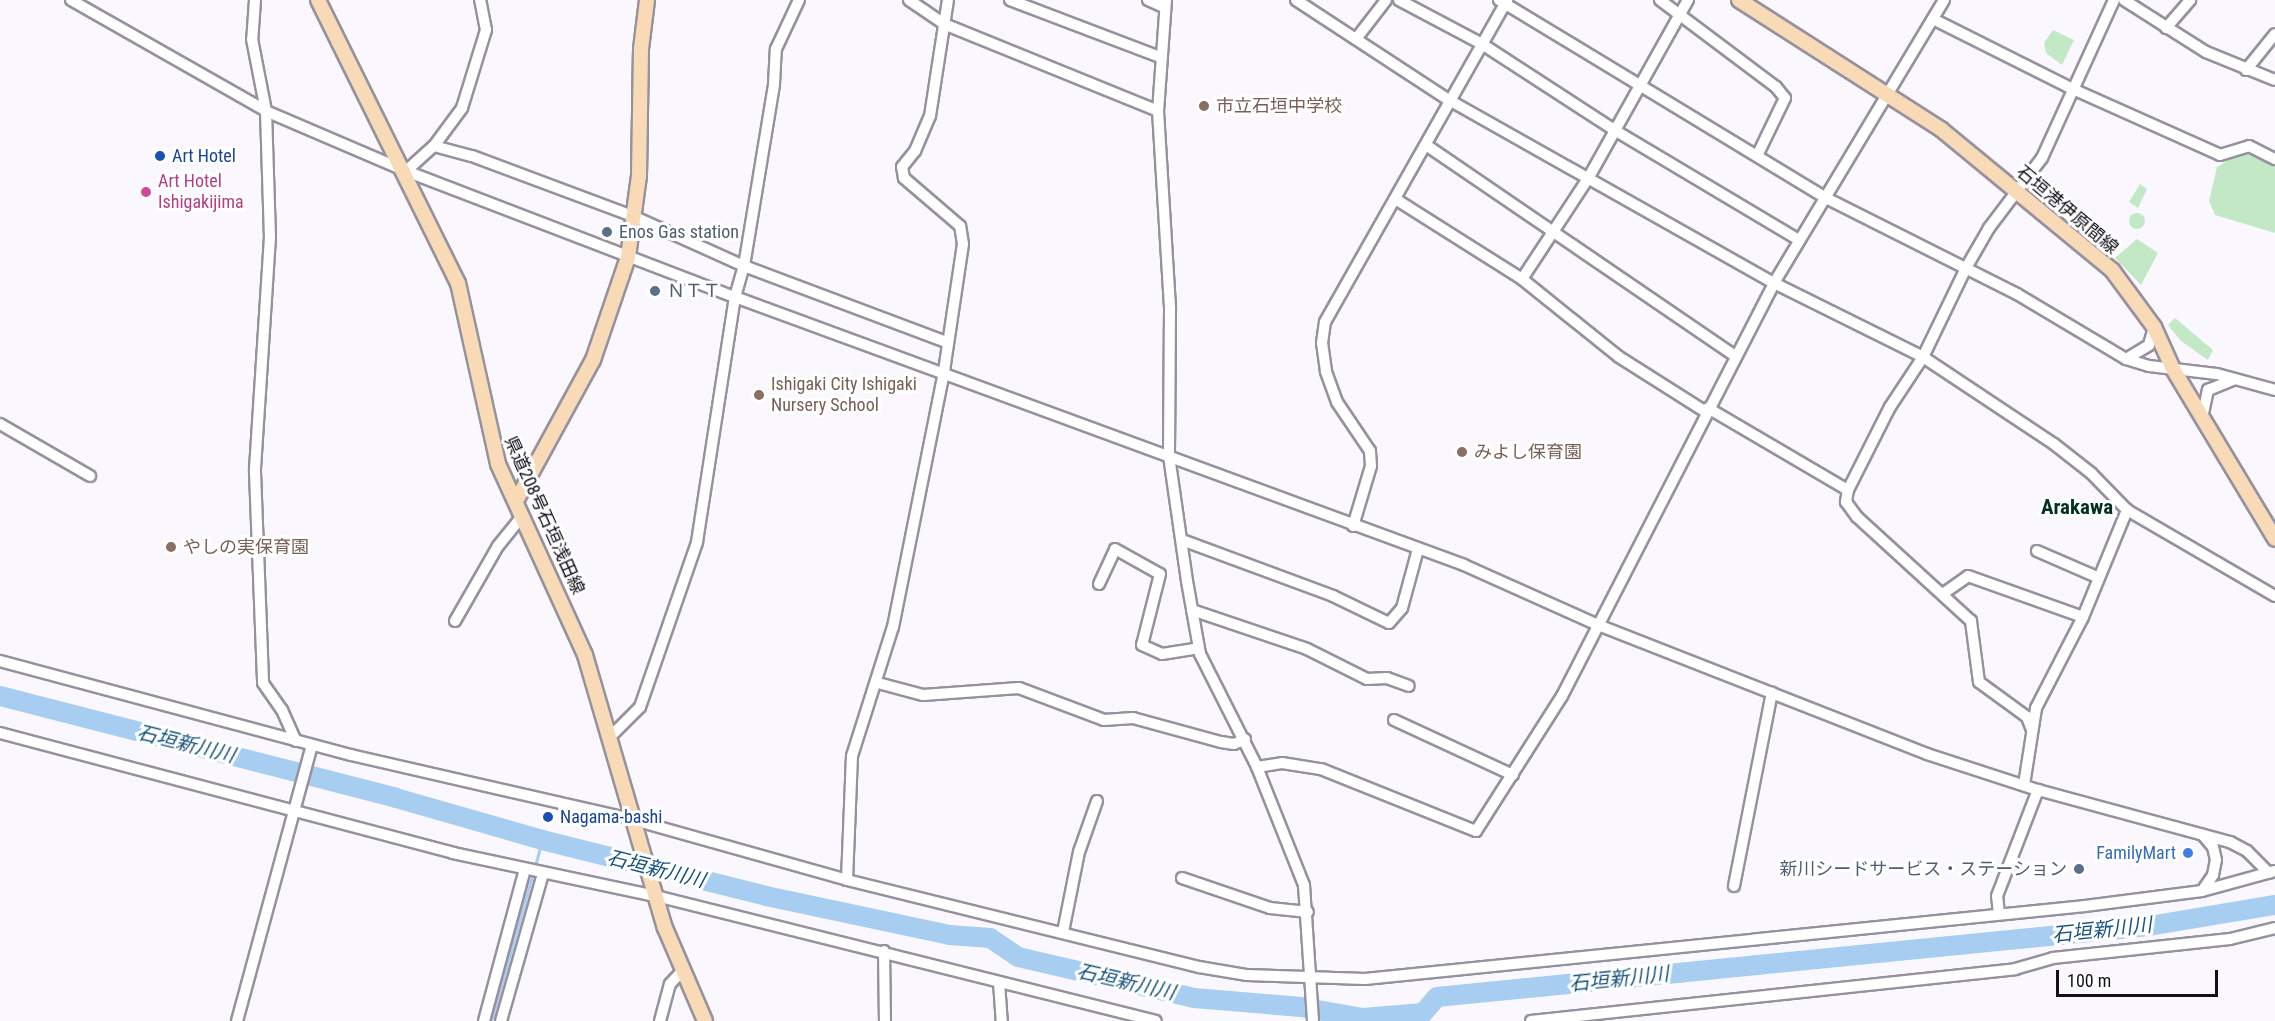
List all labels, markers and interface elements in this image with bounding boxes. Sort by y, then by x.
place label: 市立石垣中学校 [1216,95,1342,117]
marker: 市立石垣中学校 [1197,99,1211,113]
place label: Art Hotel [172,145,236,167]
marker: Art Hotel [153,149,167,163]
street label: 石垣港伊原間線 [2012,161,2122,259]
place label: Art Hotel Ishigakijima [158,171,244,213]
marker: Art Hotel Ishigakijima [139,185,153,199]
place label: Enos Gas station [619,221,739,243]
marker: Enos Gas station [600,225,614,239]
place label: ＮＴＴ [667,280,721,302]
marker: ＮＴＴ [648,284,662,298]
place label: Ishigaki City Ishigaki Nursery School [771,374,917,416]
marker: Ishigaki City Ishigaki Nursery School [752,388,766,402]
street label: 県道208号石垣浅田線 [499,433,589,597]
place label: みよし保育園 [1474,441,1582,463]
marker: みよし保育園 [1455,445,1469,459]
district label: Arakawa [2041,494,2113,520]
place label: やしの実保育園 [183,536,309,558]
marker: やしの実保育園 [164,540,178,554]
water label: 石垣新川川 [135,720,237,768]
place label: Nagama-bashi [560,806,662,828]
marker: Nagama-bashi [541,810,555,824]
place label: FamilyMart [2096,842,2176,864]
water label: 石垣新川川 [605,845,707,893]
marker: FamilyMart [2181,846,2195,860]
place label: 新川シードサービス・ステーション [1779,858,2067,880]
marker: 新川シードサービス・ステーション [2072,862,2086,876]
water label: 石垣新川川 [2051,913,2153,947]
scale bar [2059,958,2221,996]
water label: 石垣新川川 [1075,959,1177,1005]
water label: 石垣新川川 [1568,962,1670,996]
text: 100 m [2067,970,2111,991]

